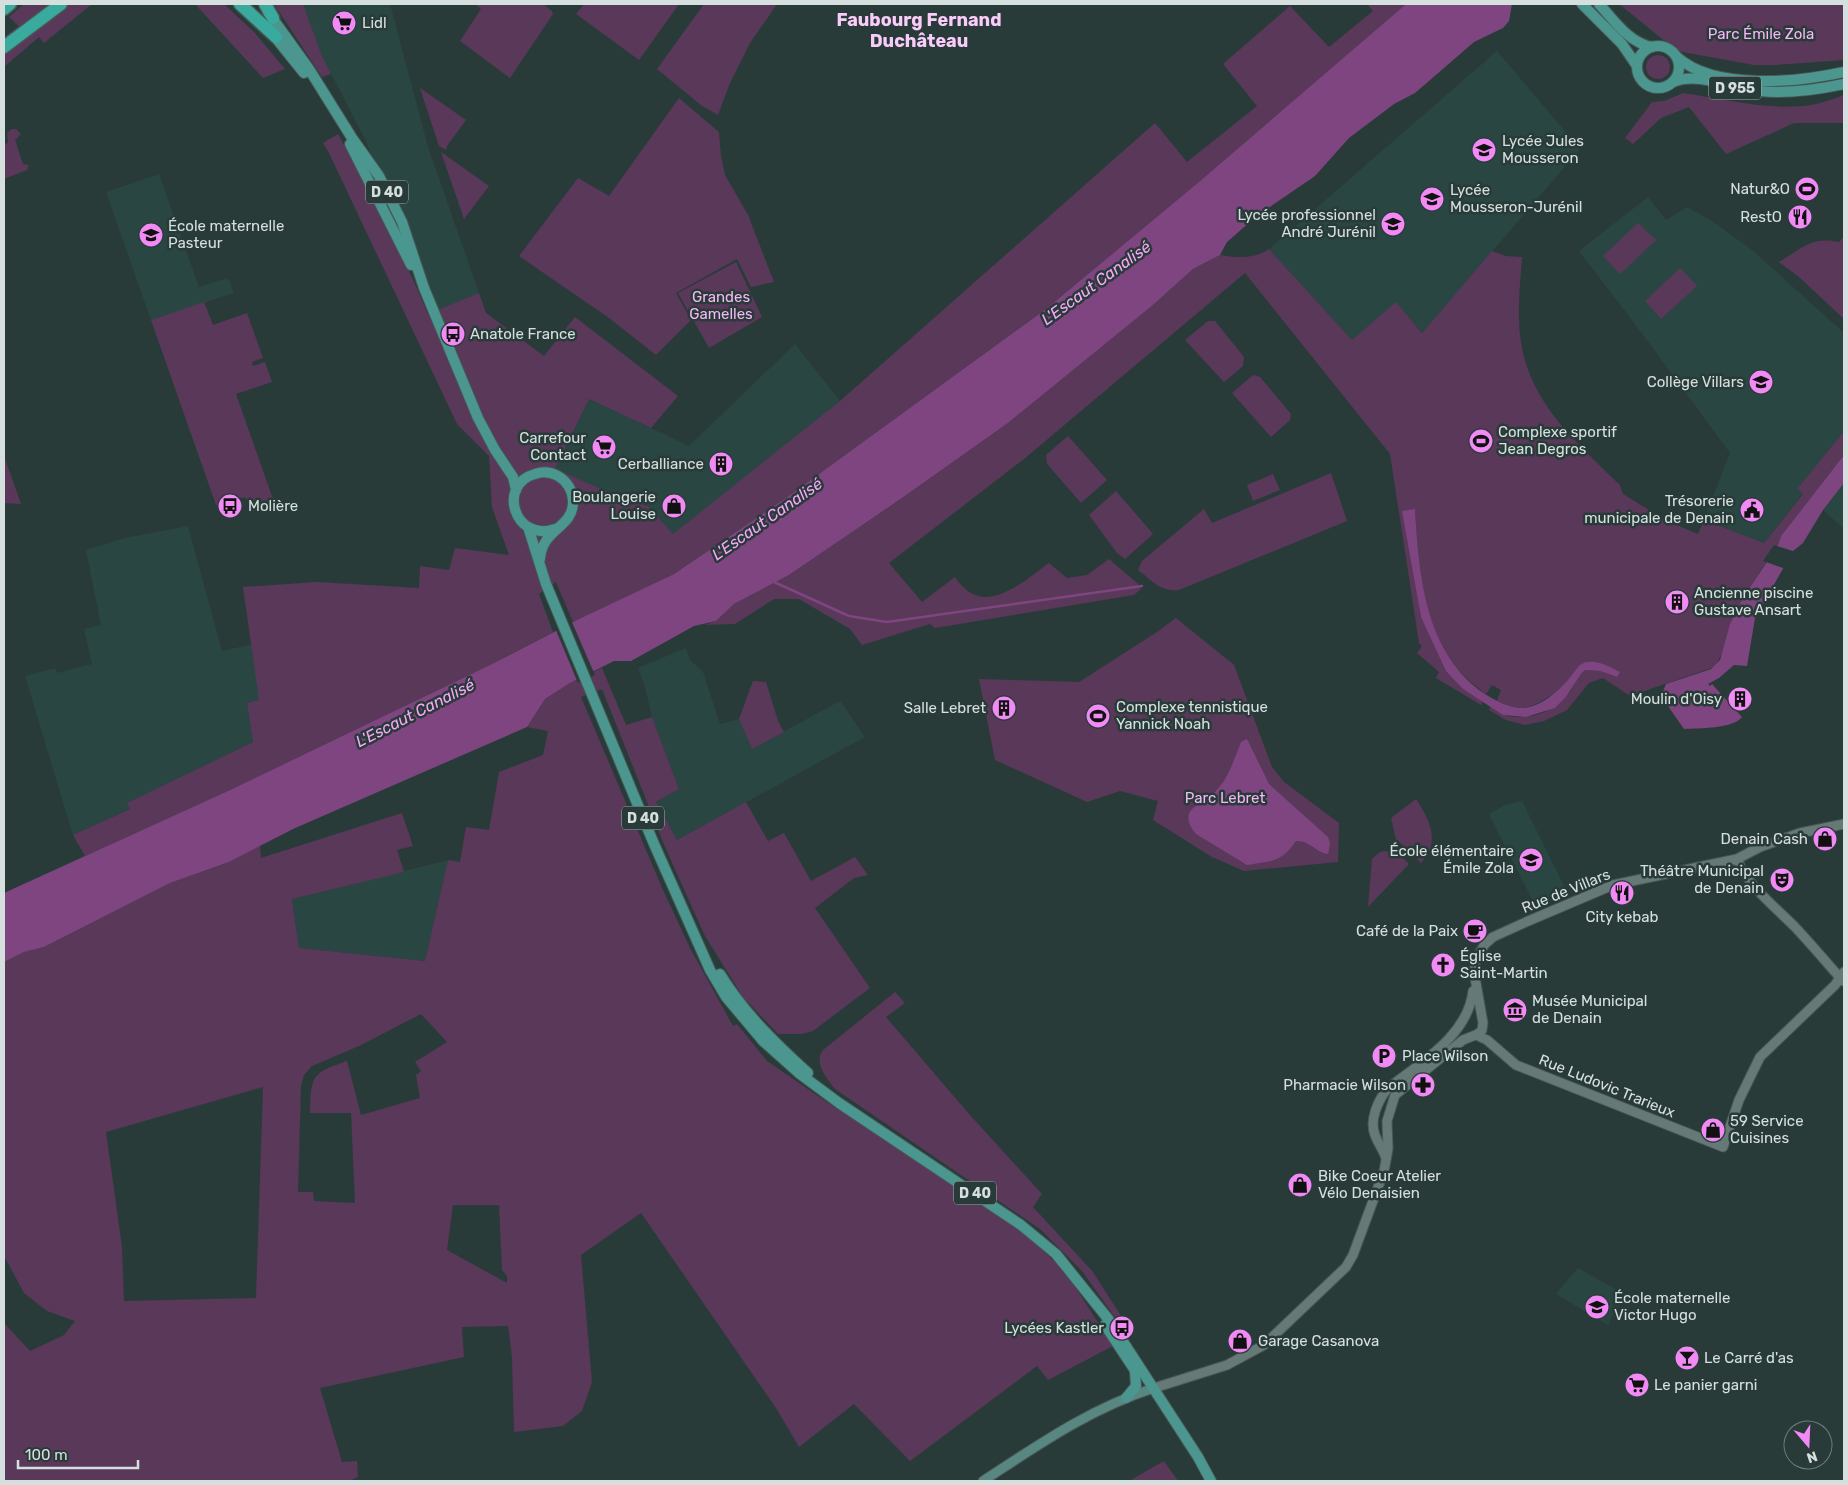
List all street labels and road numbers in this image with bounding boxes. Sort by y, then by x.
road number: D 955 [1709,76,1761,100]
road number: D 40 [366,180,408,203]
road number: D 40 [622,806,664,830]
street label: Rue de Villars [1519,865,1613,917]
street label: Rue Ludovic Trarieux [1536,1050,1678,1122]
road number: D 40 [954,1182,996,1204]

